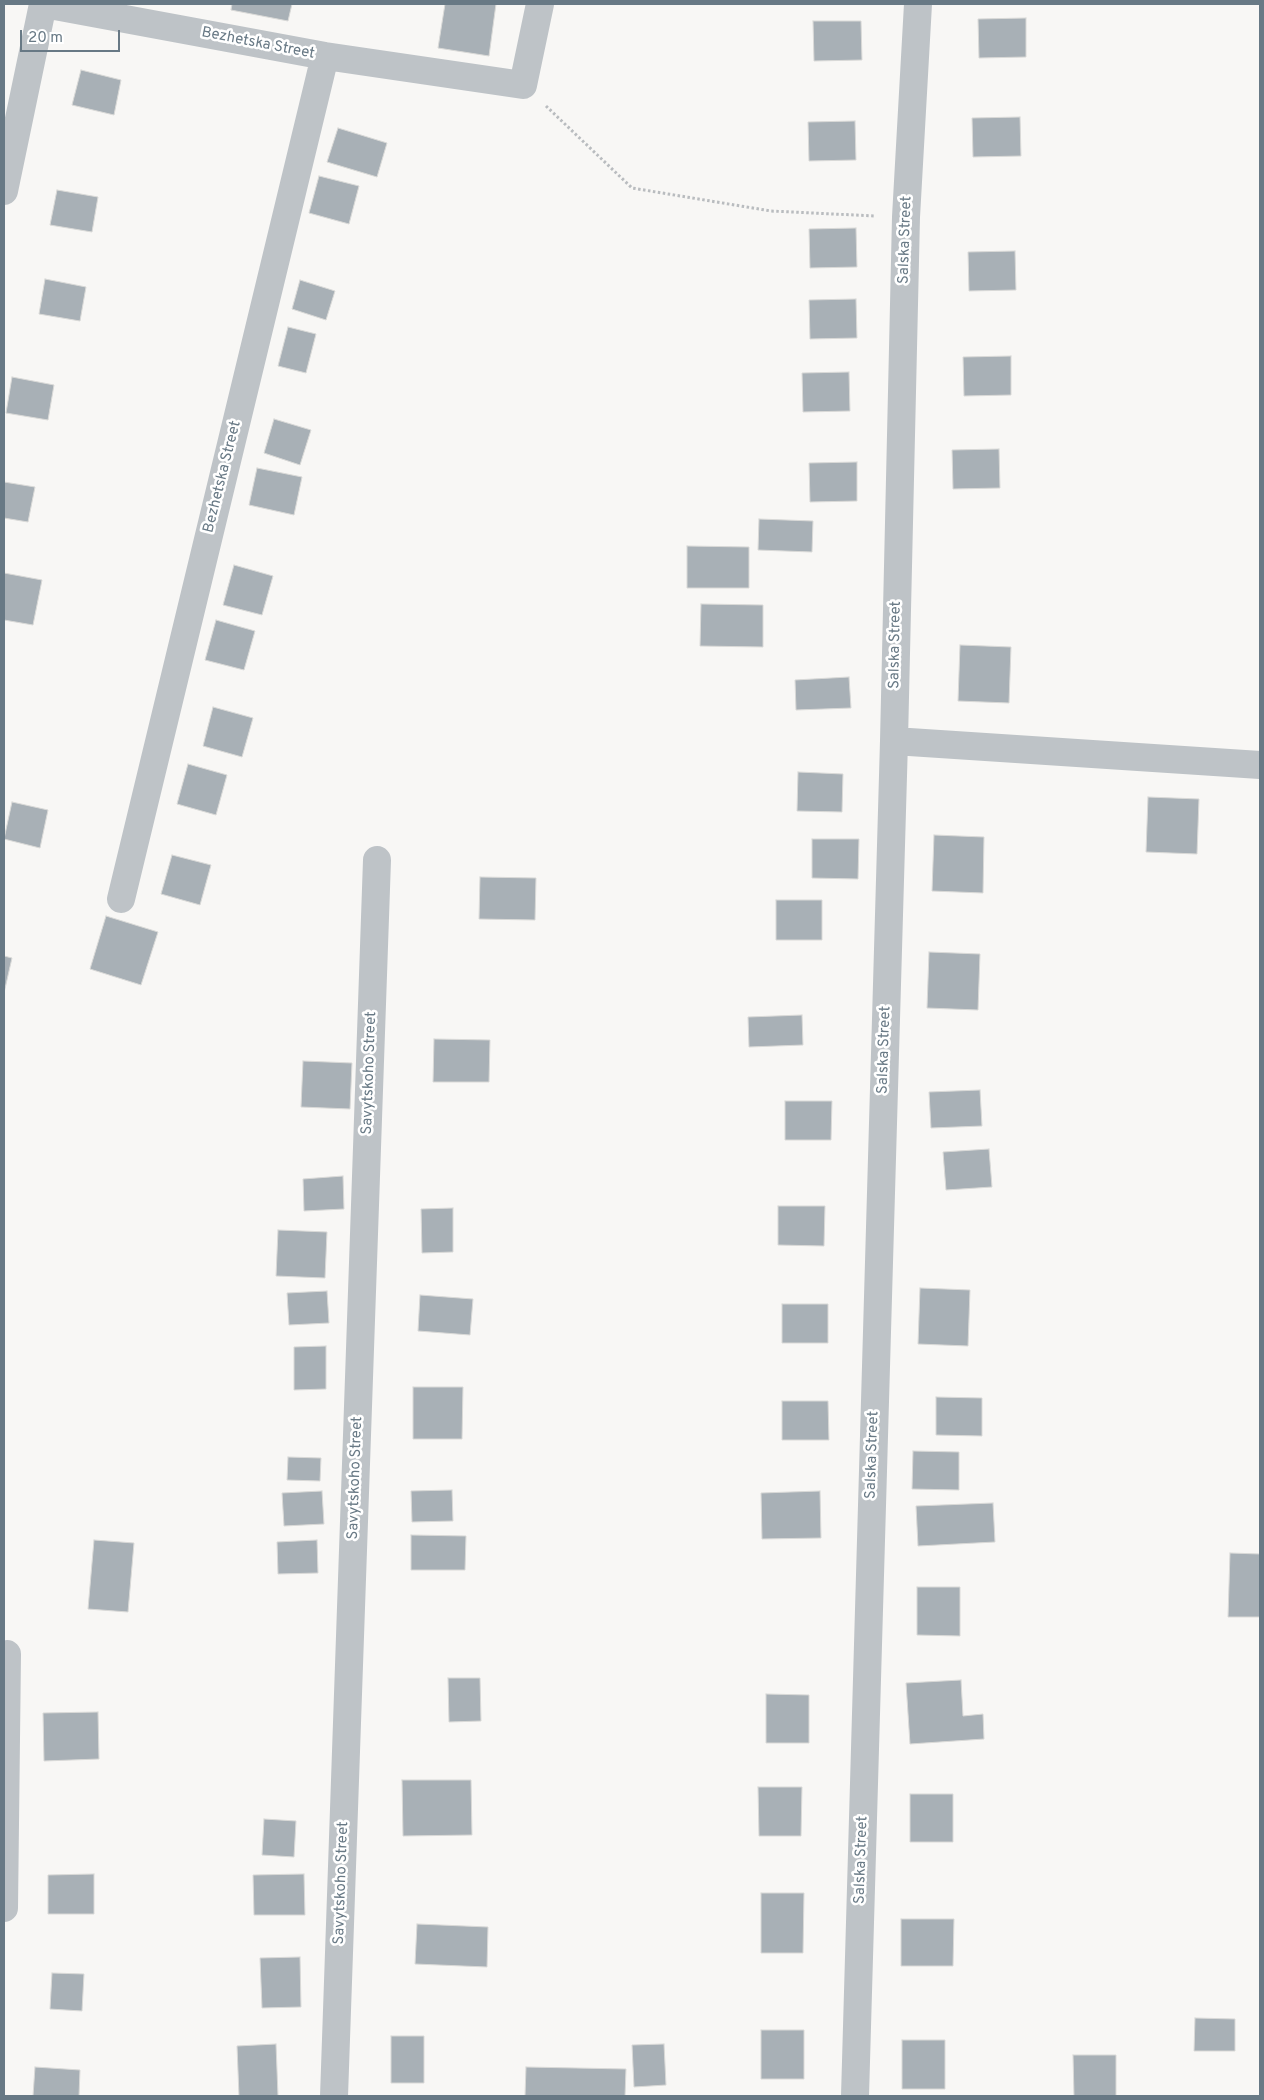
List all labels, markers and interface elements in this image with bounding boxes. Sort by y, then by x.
scale bar [22,20,122,52]
street label: Bezhetska Street [200,24,316,64]
text: 20 m [28,29,63,48]
street label: Salska Street [895,196,917,284]
street label: Bezhetska Street [200,419,246,535]
street label: Salska Street [886,601,906,689]
street label: Salska Street [874,1006,896,1094]
street label: Savytskoho Street [359,1011,381,1135]
street label: Salska Street [862,1411,884,1499]
street label: Savytskoho Street [345,1416,367,1540]
street label: Salska Street [851,1816,873,1904]
street label: Savytskoho Street [331,1821,353,1945]

